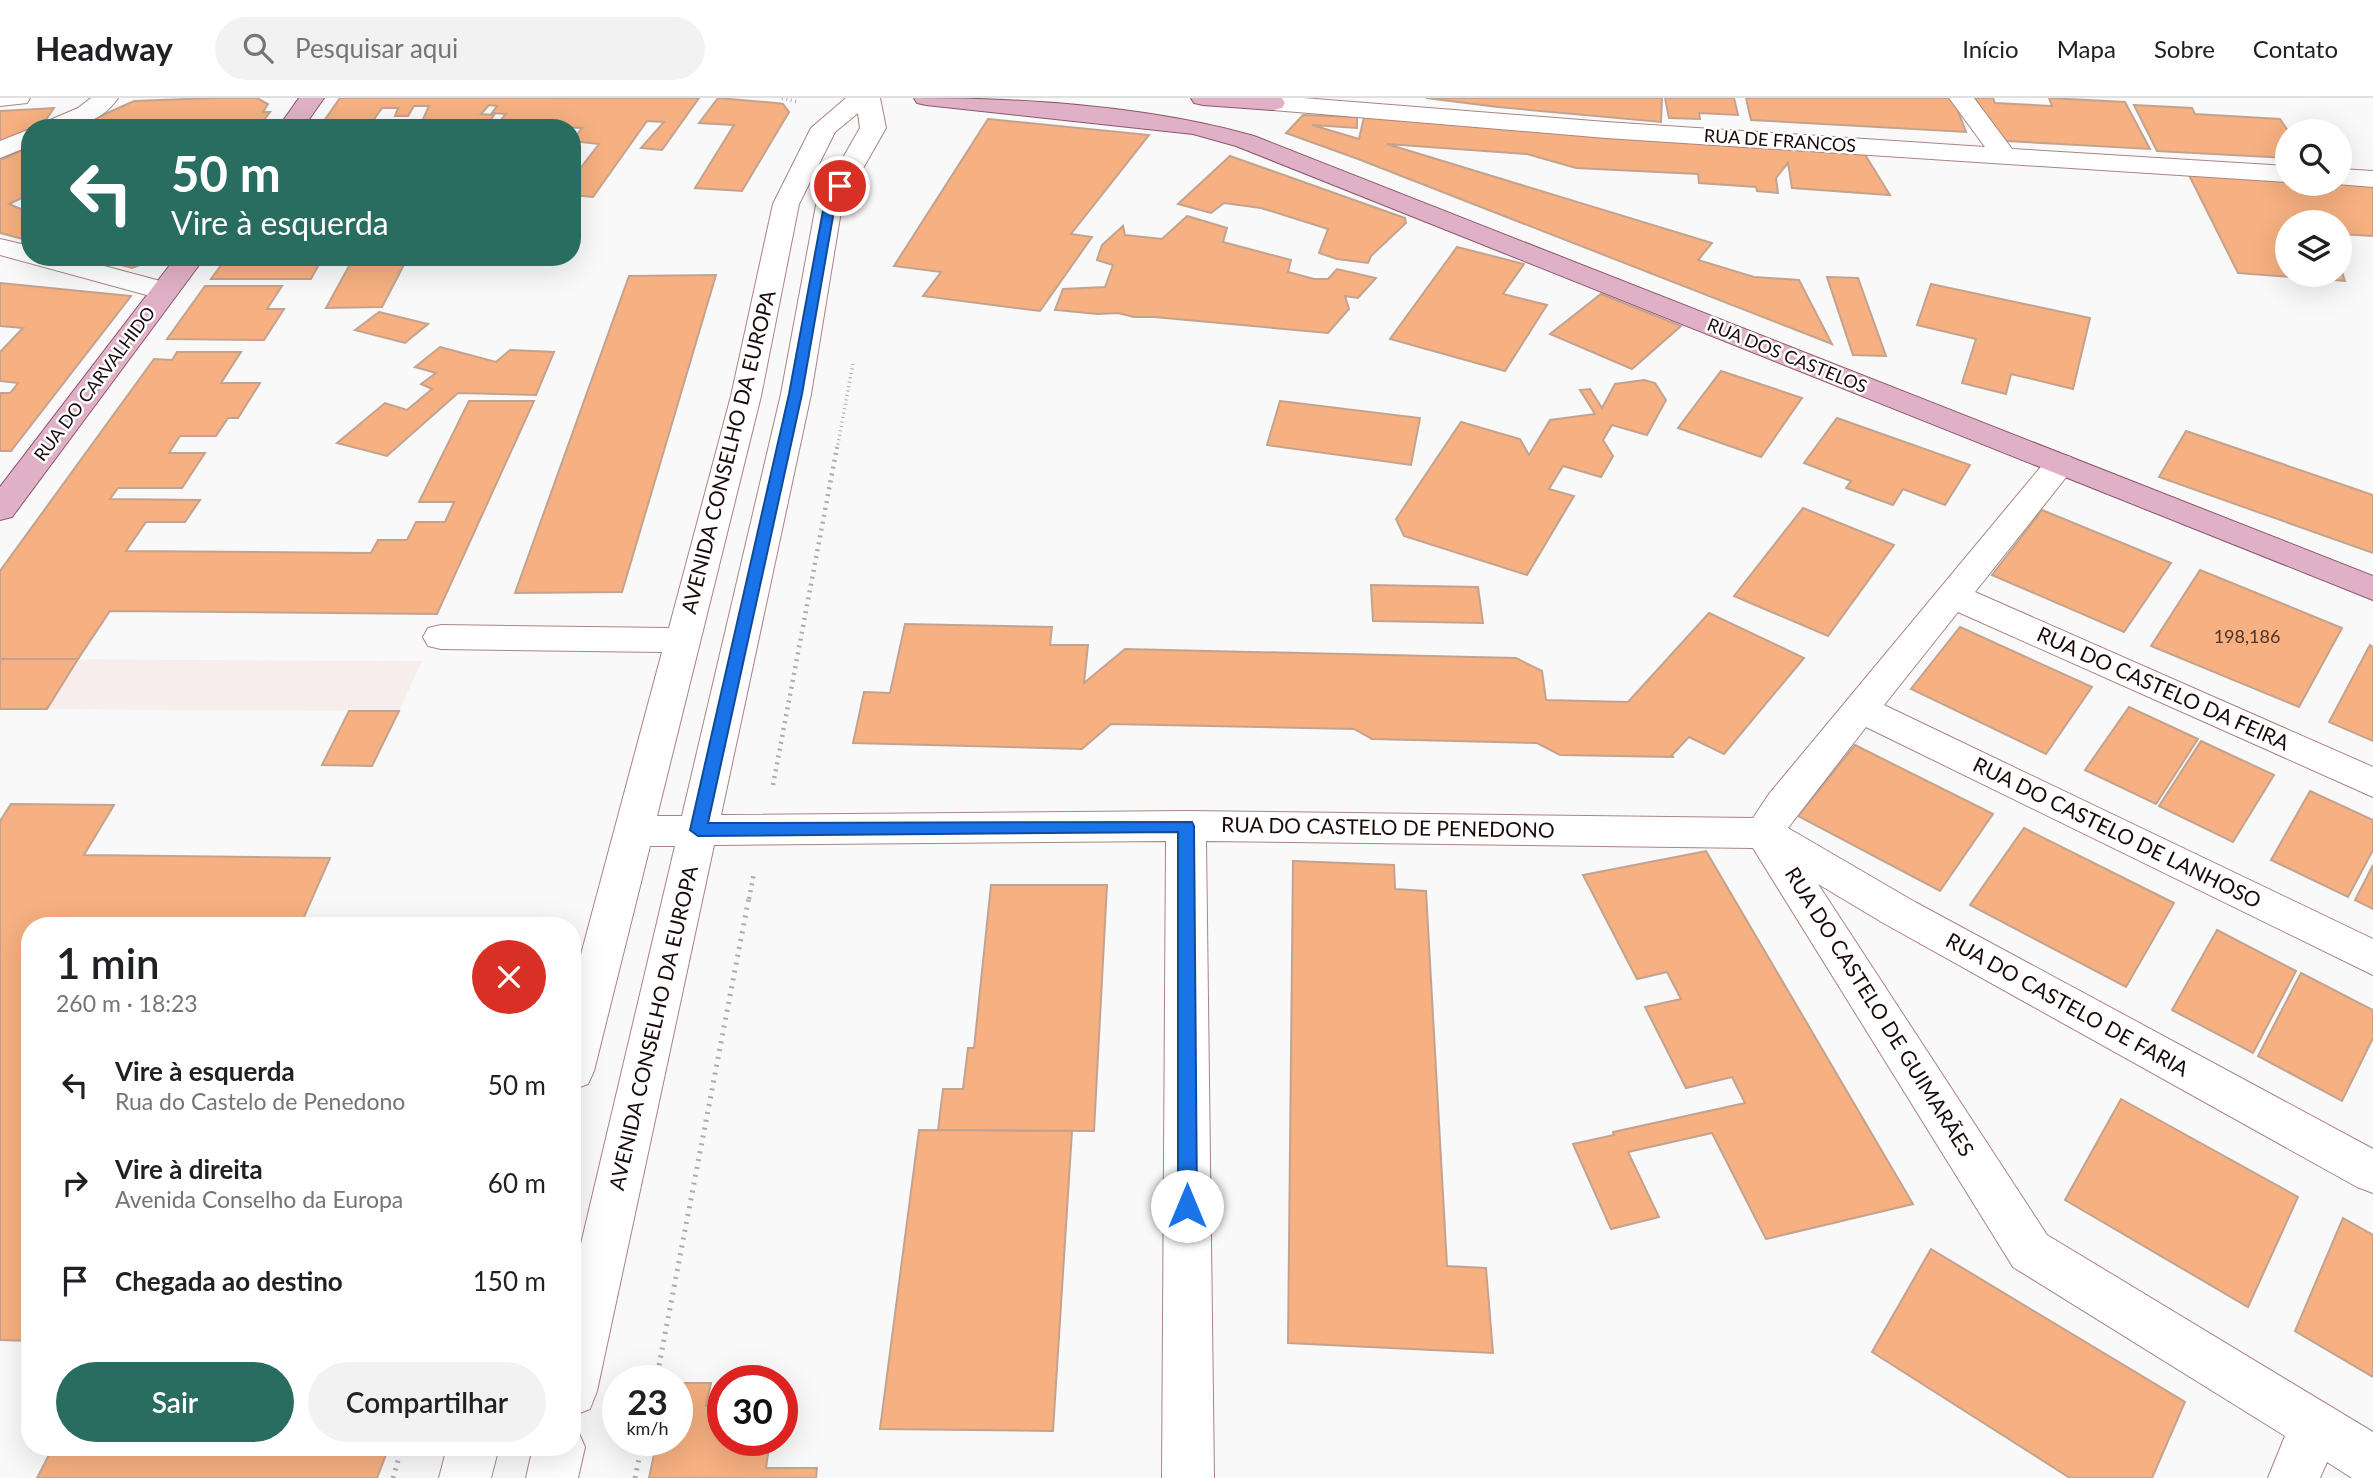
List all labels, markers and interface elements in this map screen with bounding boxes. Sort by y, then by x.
search box [215,17,705,80]
text: Headway [35,28,173,68]
icon: search [239,29,277,67]
text: Pesquisar aqui [295,32,458,64]
text: Início [1962,34,2019,63]
text: Mapa [2057,34,2116,63]
text: Sobre [2154,34,2215,63]
text: Contato [2253,34,2338,63]
map controls [2275,119,2352,287]
button: search [2275,119,2352,196]
street label: RUA DE FRANCOS [1703,124,1857,156]
text: 50 m [171,144,281,202]
icon: left [56,147,147,238]
pin [810,156,870,216]
icon: arrive [821,167,859,205]
text: Vire à esquerda [171,203,389,242]
button: layers [2275,210,2352,287]
street label: AVENIDA CONSELHO DA EUROPA [675,287,780,616]
street label: RUA DO CARVALHIDO [29,302,159,465]
street label: RUA DOS CASTELOS [1704,313,1871,397]
street label: RUA DO CASTELO DA FEIRA [2034,621,2294,755]
house number: 198,186 [2214,625,2280,647]
street label: RUA DO CASTELO DE LANHOSO [1970,751,2266,912]
street label: RUA DO CASTELO DE PENEDONO [1221,811,1555,842]
street label: AVENIDA CONSELHO DA EUROPA [603,862,702,1192]
street label: RUA DO CASTELO DE GUIMARÃES [1781,862,1980,1160]
street label: RUA DO CASTELO DE FARIA [1942,927,2194,1081]
text: 1 min [56,938,160,988]
button: close [472,940,546,1014]
text: 260 m · 18:23 [56,989,198,1017]
text: Vire à esquerda [115,1055,295,1087]
icon: left [56,1066,94,1104]
text: 50 m [488,1069,546,1101]
text: Rua do Castelo de Penedono [115,1087,405,1115]
text: Vire à direita [115,1153,263,1185]
icon: right [56,1164,94,1202]
text: 60 m [488,1167,546,1199]
position arrow [1150,1169,1224,1243]
text: Avenida Conselho da Europa [115,1185,403,1213]
icon: arrive [56,1262,94,1300]
text: Chegada ao destino [115,1265,343,1297]
text: 150 m [473,1265,546,1297]
button: Sair [56,1362,294,1442]
button: Compartilhar [308,1362,546,1442]
speed limit sign: 30 [707,1365,798,1456]
text: 23 [627,1380,668,1422]
text: km/h [626,1417,669,1439]

